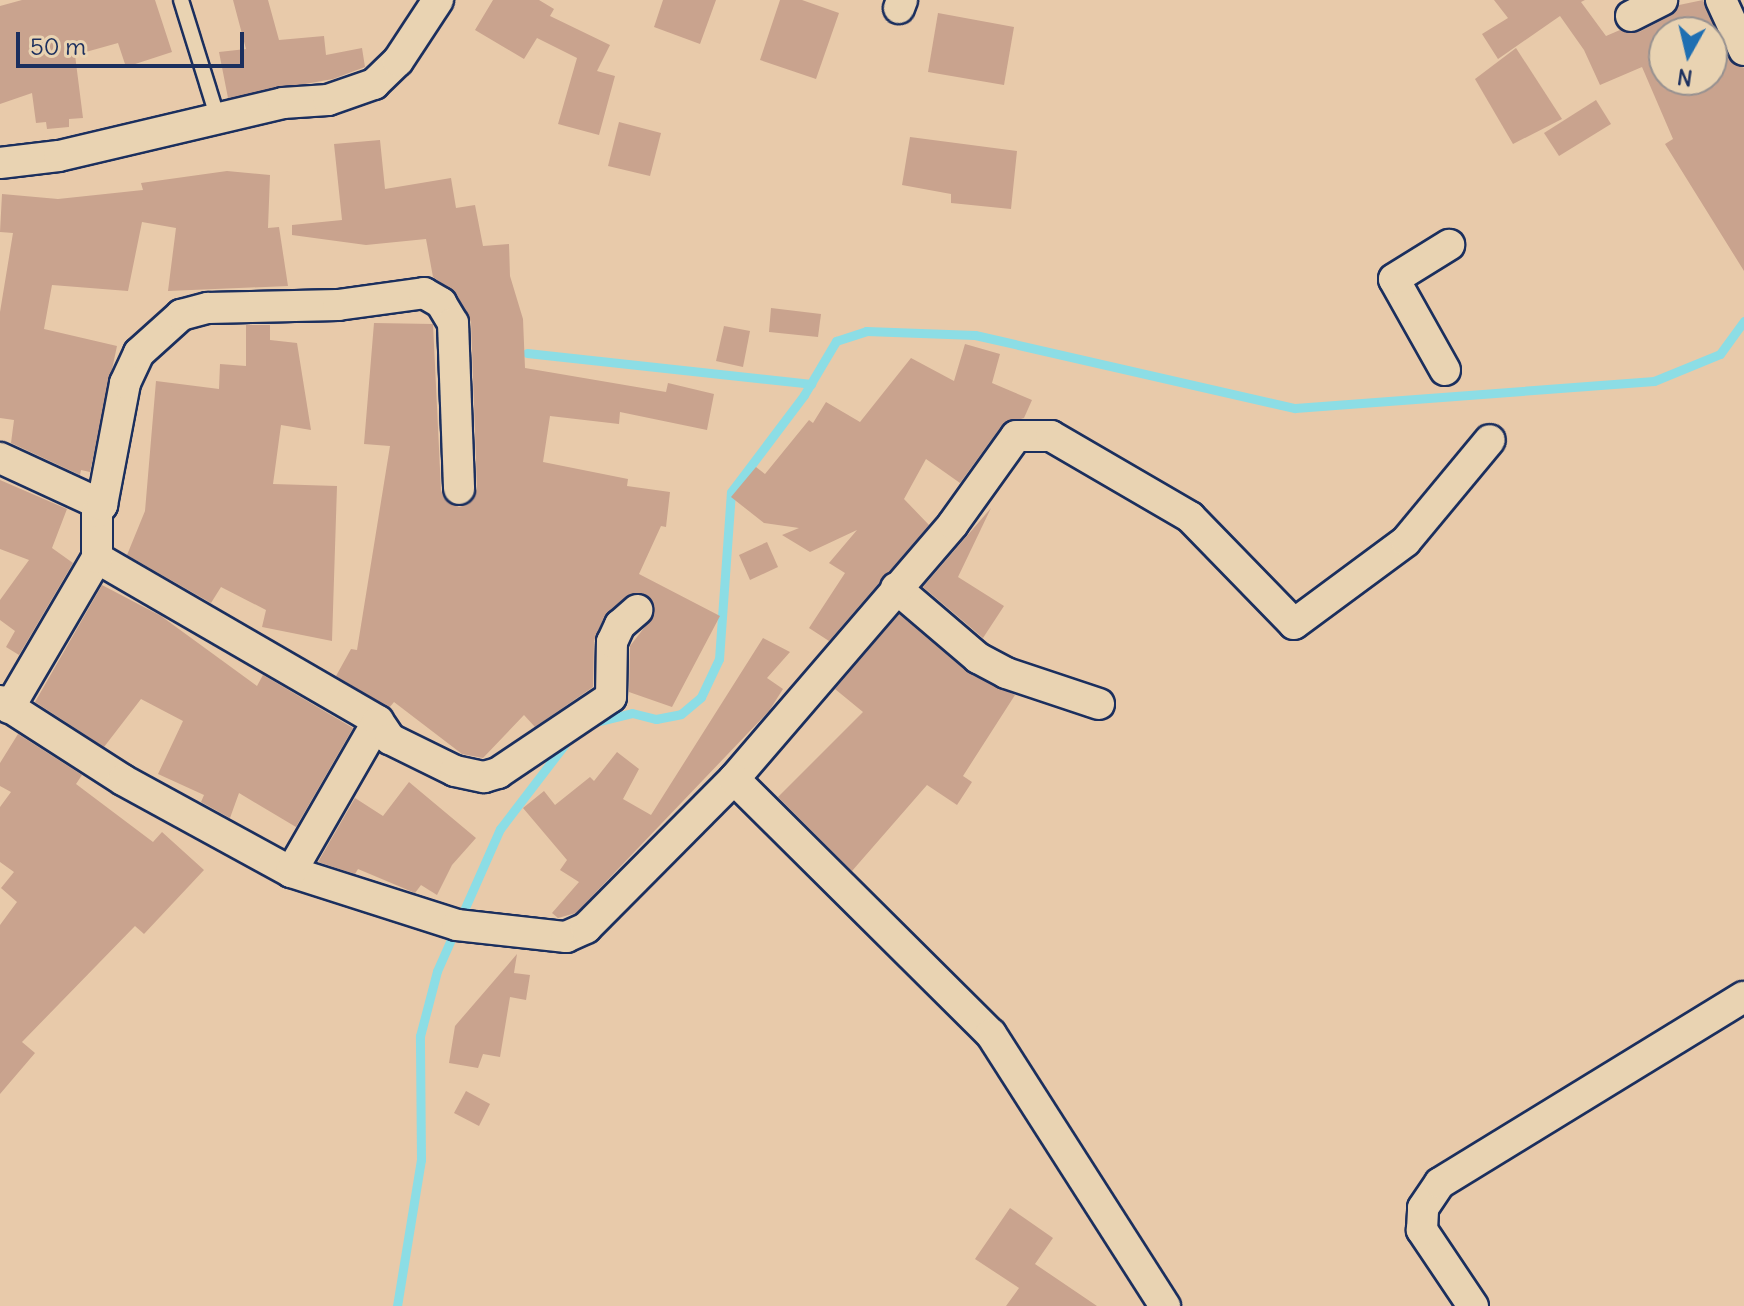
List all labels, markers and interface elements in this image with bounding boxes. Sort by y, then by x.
scale bar [20,16,248,66]
north arrow [1648,16,1728,96]
text: 50 m [30,31,86,61]
text: N [1675,63,1694,93]

